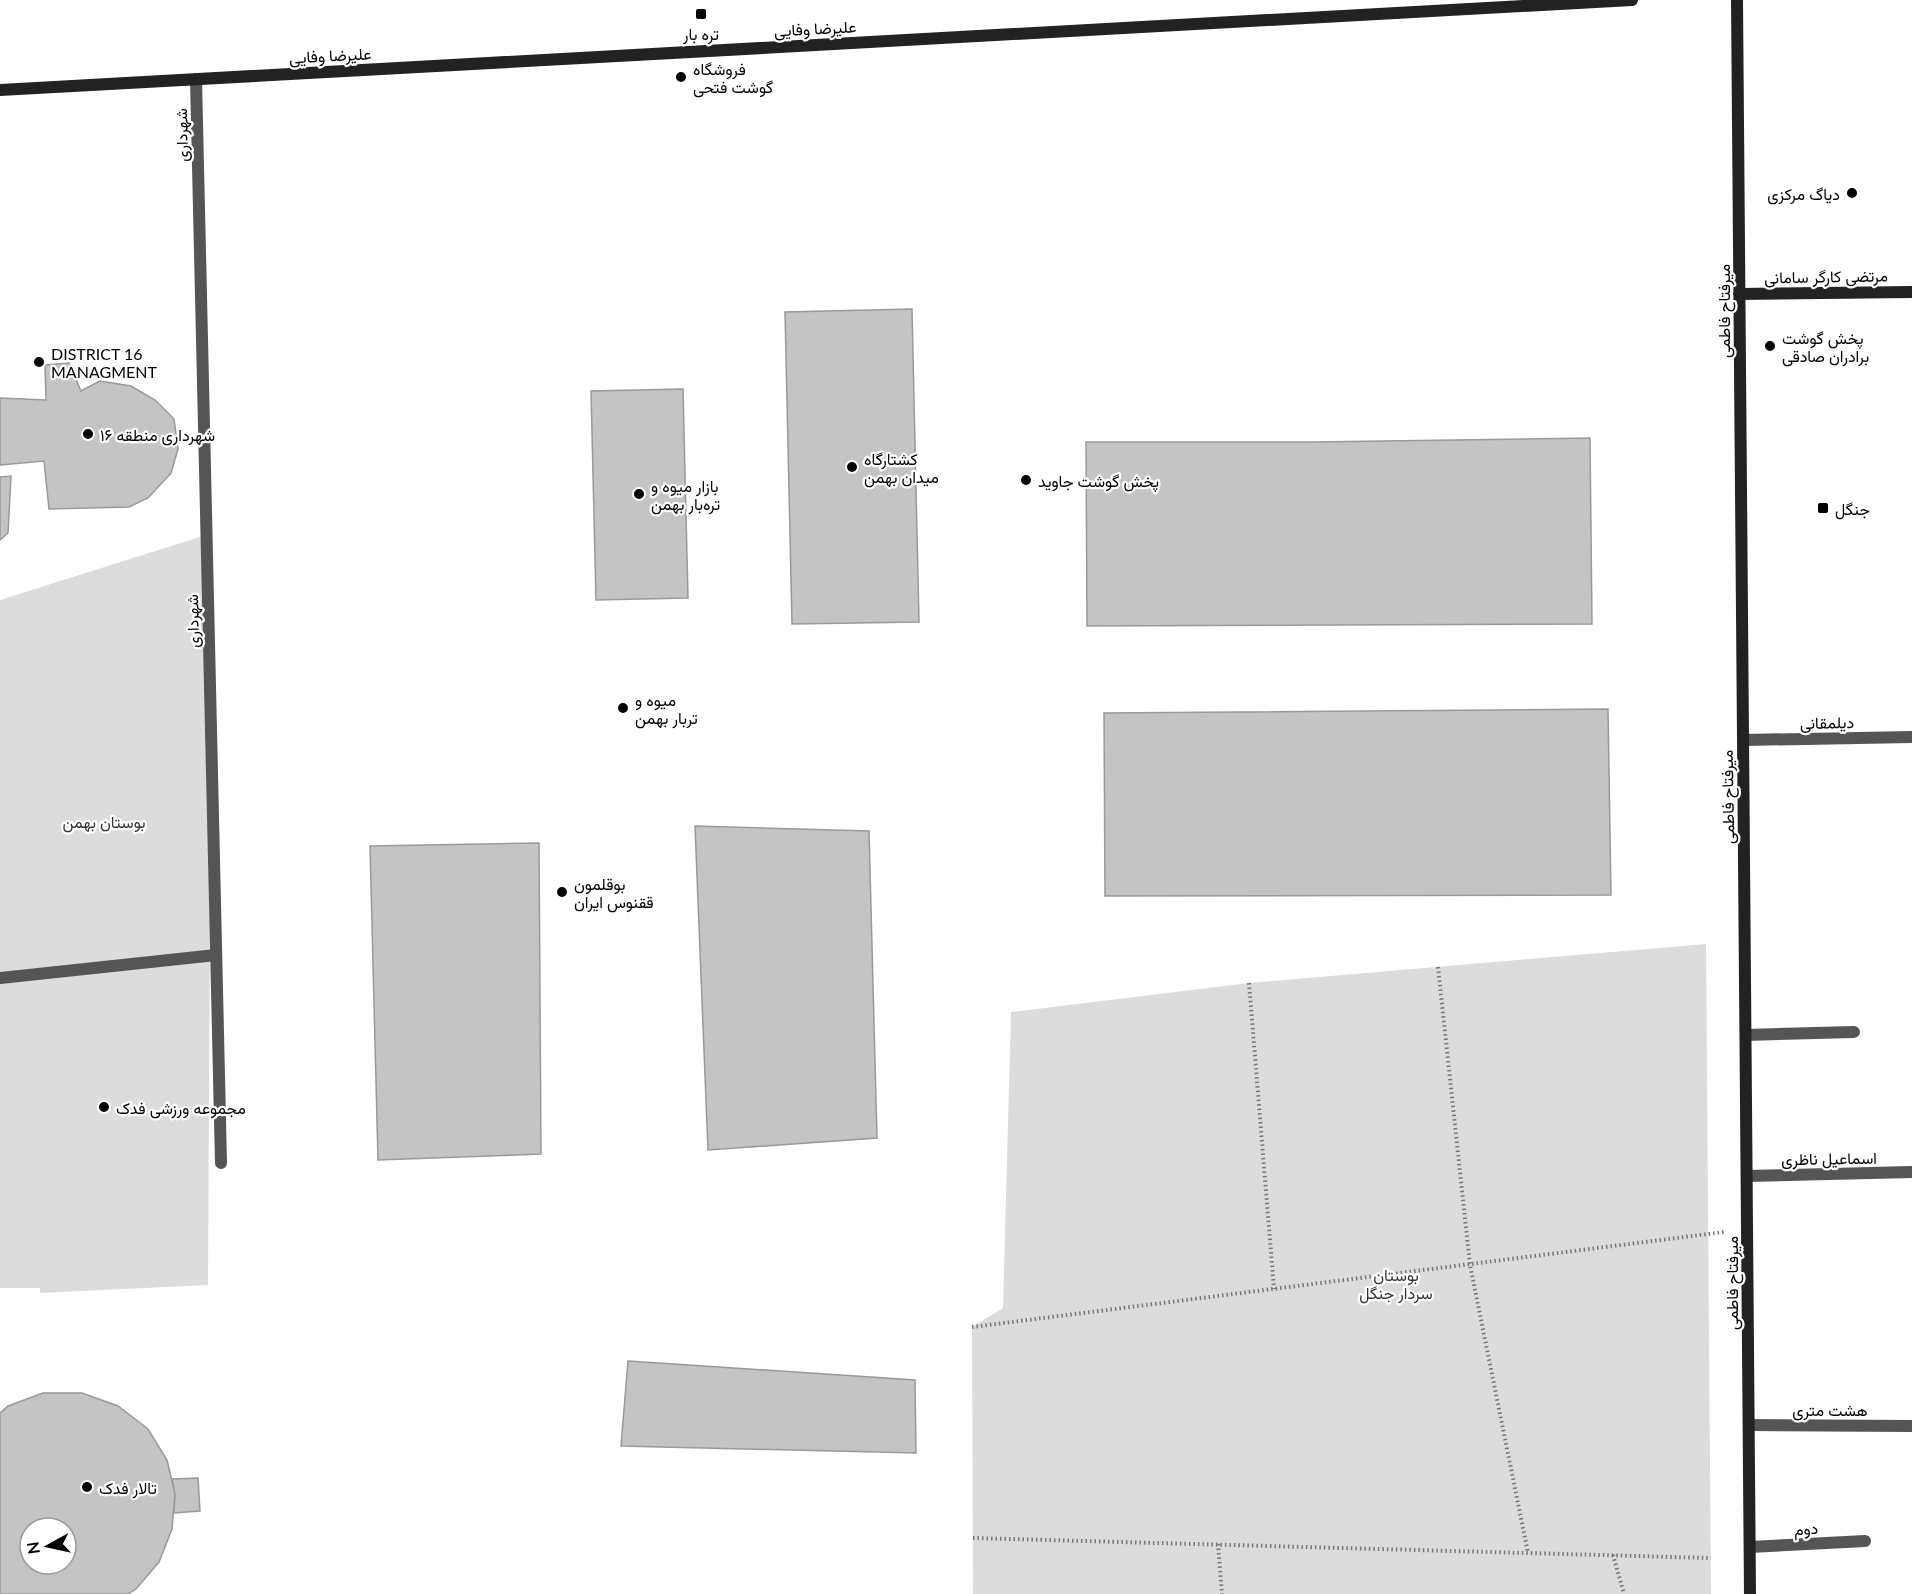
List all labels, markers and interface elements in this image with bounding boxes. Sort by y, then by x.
marker: تره بار [694,7,708,21]
street label: علیرضا وفایی [773,16,857,42]
place label: تره بار [682,24,719,45]
street label: علیرضا وفایی [288,43,372,69]
place label: فروشگاه گوشت فتحی [693,59,773,98]
marker: فروشگاه گوشت فتحی [674,70,688,84]
street label: شهرداری [171,108,193,162]
place label: دیاگ مرکزی [1767,184,1840,205]
marker: دیاگ مرکزی [1845,186,1859,200]
street label: میرفتاح فاطمی [1714,264,1736,358]
street label: مرتضی کارگر سامانی [1764,265,1888,289]
place label: پخش گوشت برادران صادقی [1782,328,1869,367]
marker: پخش گوشت برادران صادقی [1763,339,1777,353]
place label: DISTRICT 16 MANAGMENT [51,344,157,381]
marker: DISTRICT 16 MANAGMENT [32,355,46,369]
place label: شهرداری منطقه ۱۶ [100,425,215,446]
marker: شهرداری منطقه ۱۶ [81,427,95,441]
place label: کشتارگاه میدان بهمن [864,449,939,488]
marker: کشتارگاه میدان بهمن [845,460,859,474]
place label: پخش گوشت جاوید [1038,471,1159,493]
marker: پخش گوشت جاوید [1019,473,1033,487]
place label: بازار میوه و تره‌بار بهمن [651,476,720,515]
marker: بازار میوه و تره‌بار بهمن [632,487,646,501]
place label: جنگل [1835,499,1870,520]
marker: جنگل [1816,501,1830,515]
street label: شهرداری [182,594,204,648]
place label: میوه و تربار بهمن [635,690,698,729]
marker: میوه و تربار بهمن [616,701,630,715]
street label: دیلمقانی [1800,712,1854,734]
street label: میرفتاح فاطمی [1717,750,1740,844]
park label: بوستان بهمن [62,812,146,833]
place label: بوقلمون ققنوس ایران [574,874,654,913]
marker: بوقلمون ققنوس ایران [555,885,569,899]
place label: مجموعه ورزشی فدک [116,1098,246,1119]
marker: مجموعه ورزشی فدک [97,1100,111,1114]
street label: اسماعیل ناظری [1781,1148,1877,1170]
street label: میرفتاح فاطمی [1722,1236,1744,1330]
park label: بوستان سردار جنگل [1359,1265,1433,1304]
street label: هشت متری [1792,1400,1868,1421]
place label: تالار فدک [99,1478,157,1499]
marker: تالار فدک [80,1480,94,1494]
north arrow [18,1516,78,1576]
street label: دوم [1793,1518,1819,1540]
text: N [22,1541,43,1556]

